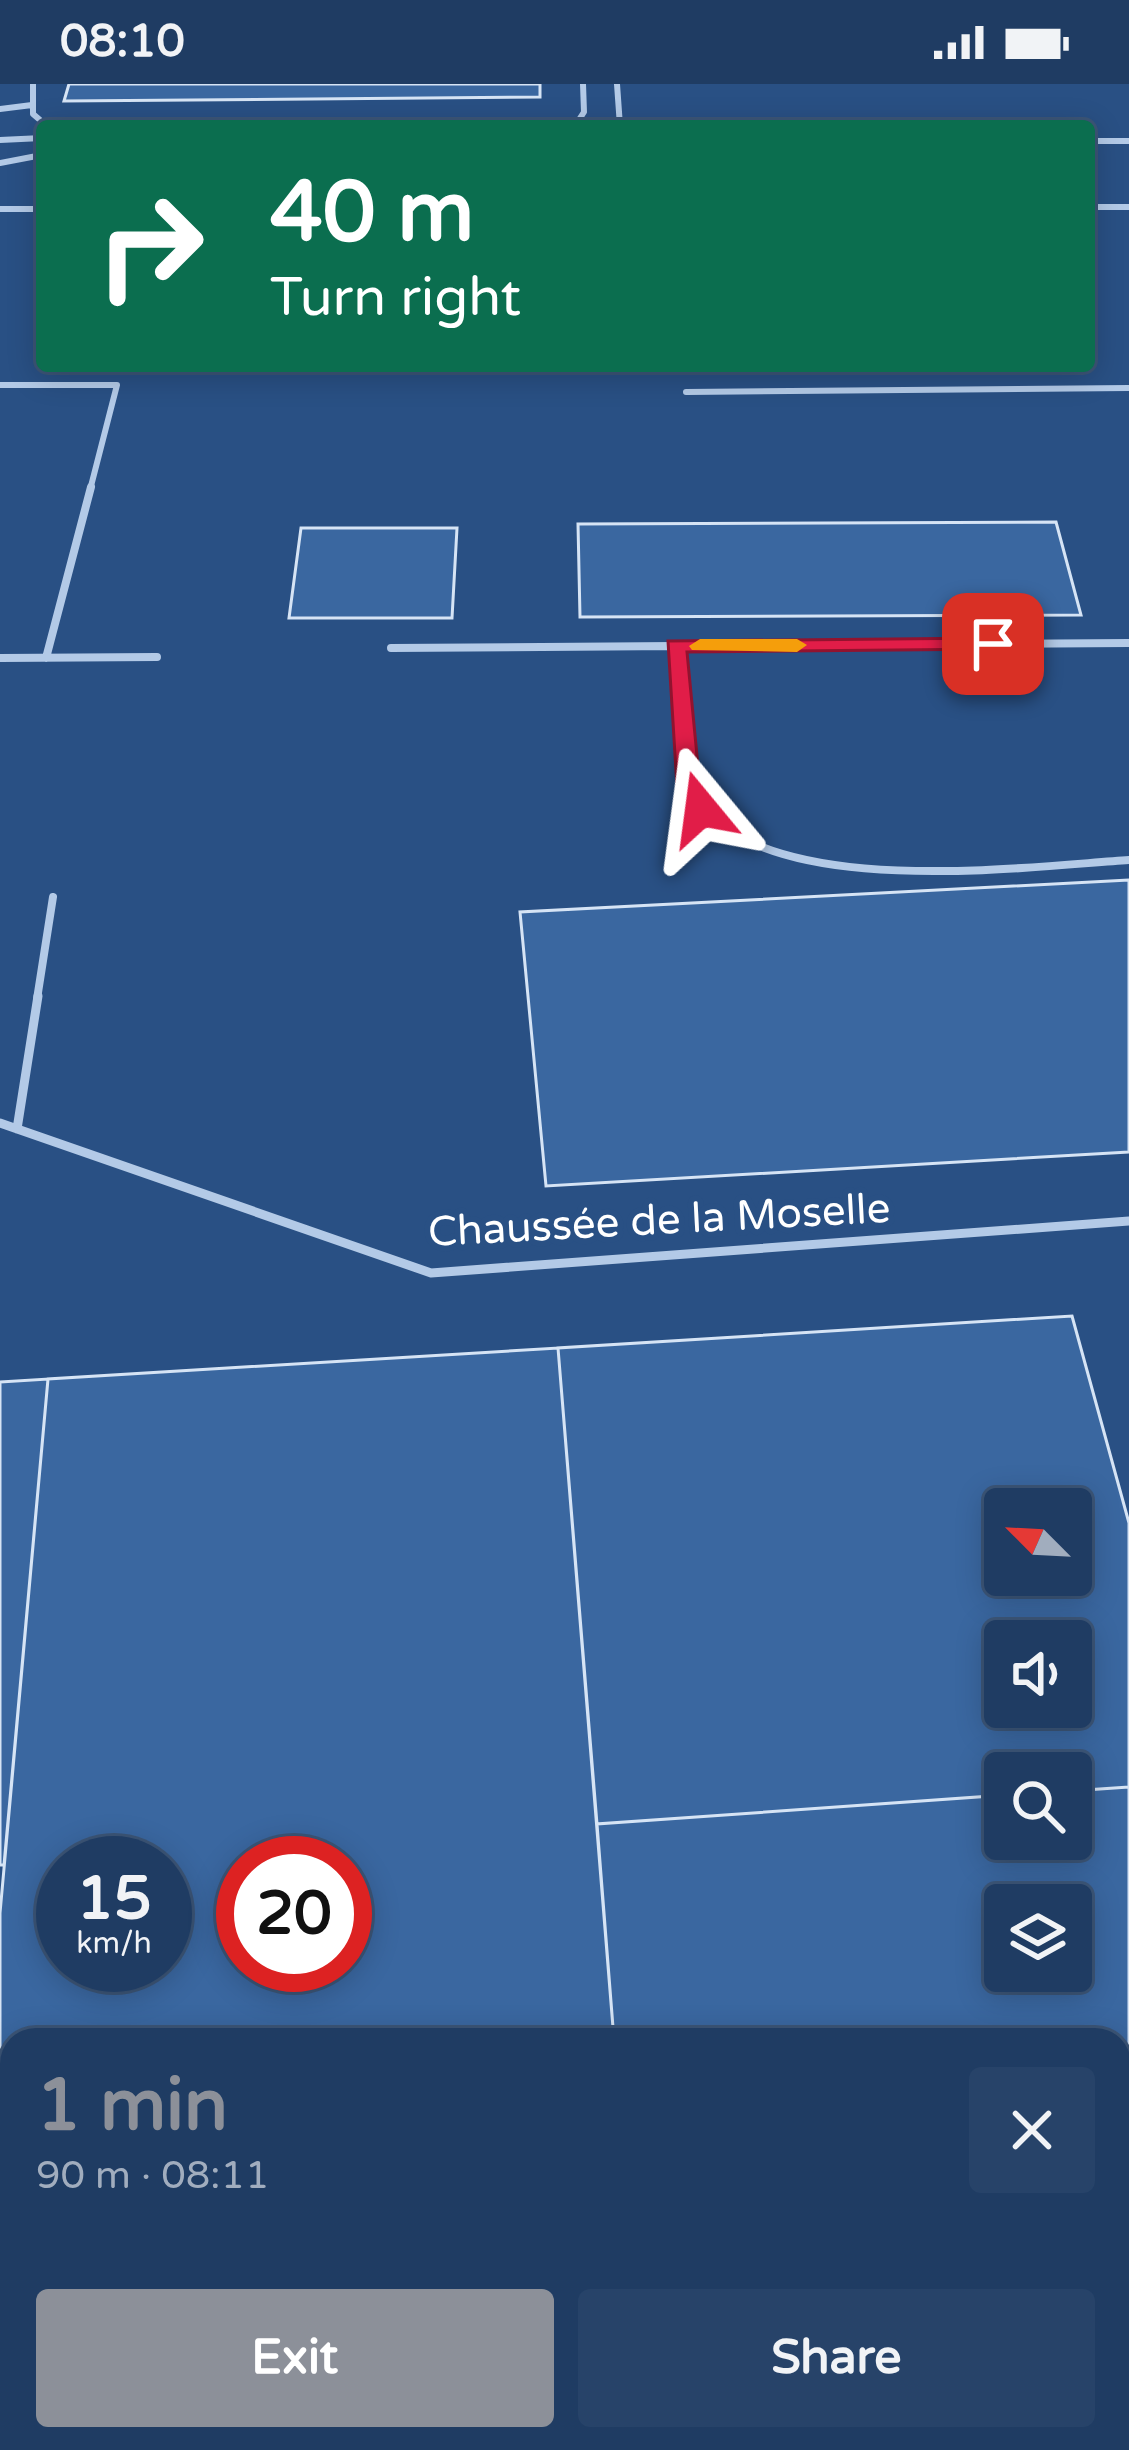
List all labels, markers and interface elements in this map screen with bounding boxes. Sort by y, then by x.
text: 08:10 [60,15,185,69]
text: 40 m [270,163,474,264]
icon: right [72,168,228,324]
text: Turn right [270,265,521,330]
pin [942,593,1044,695]
icon: arrive [960,611,1026,677]
position arrow [638,746,764,872]
street label: Chaussée de la Moselle [427,1183,892,1258]
north arrow [984,1488,1092,1596]
map controls [984,1488,1092,1992]
button: sound [984,1620,1092,1728]
button: search [984,1752,1092,1860]
speed limit sign: 20 [216,1836,372,1992]
text: 15 [76,1863,152,1935]
button: layers [984,1884,1092,1992]
text: km/h [76,1925,152,1962]
text: 1 min [36,2063,228,2150]
button: close [969,2067,1095,2193]
text: 90 m · 08:11 [36,2152,269,2199]
button: Exit [36,2289,554,2427]
button: Share [578,2289,1095,2427]

